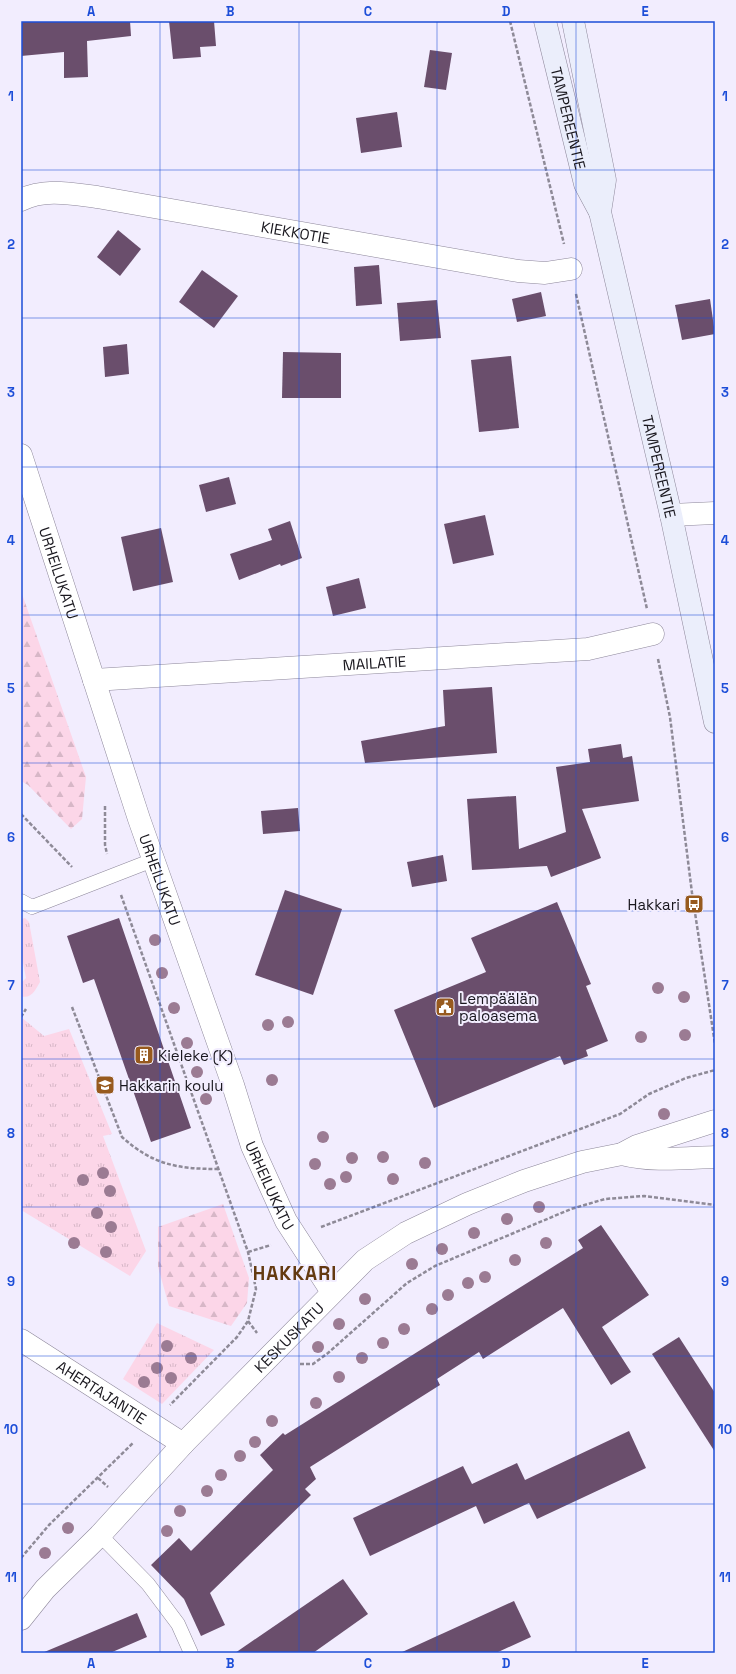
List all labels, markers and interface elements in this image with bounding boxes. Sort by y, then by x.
text: A [87,3,96,20]
text: B [226,3,235,20]
text: C [364,3,372,20]
text: D [502,3,511,20]
text: E [641,3,649,20]
street label: TAMPEREENTIE [547,65,591,171]
text: 1 [8,88,14,105]
text: 1 [722,88,728,105]
street label: KIEKKOTIE [260,217,332,247]
text: 2 [7,236,15,253]
text: 2 [721,236,729,253]
text: 3 [7,384,15,401]
text: 3 [721,384,729,401]
street label: TAMPEREENTIE [638,413,681,520]
street label: URHEILUKATU [35,525,83,621]
text: 4 [7,532,15,549]
text: 4 [721,532,729,549]
street label: MAILATIE [342,651,407,674]
text: 5 [7,680,15,697]
text: 5 [721,680,729,697]
text: 6 [7,829,15,846]
text: 6 [721,829,729,846]
street label: URHEILUKATU [136,831,185,928]
bus stop icon: Hakkari [683,893,705,915]
place label: Hakkari [628,895,680,914]
text: 7 [7,977,15,994]
text: 7 [721,977,729,994]
place label: Lempäälän paloasema [459,989,537,1025]
public building icon: Lempäälän paloasema [434,996,456,1018]
building icon: Kieleke (K) [133,1044,155,1066]
place label: Kieleke (K) [158,1046,233,1066]
school or university icon: Hakkarin koulu [94,1074,116,1096]
place label: Hakkarin koulu [119,1076,223,1095]
text: 8 [7,1125,15,1142]
text: 8 [721,1125,729,1142]
street label: URHEILUKATU [241,1138,299,1234]
district label: HAKKARI [253,1261,337,1286]
text: 9 [7,1273,15,1290]
text: 9 [721,1273,729,1290]
street label: KESKUSKATU [250,1298,328,1376]
street label: AHERTAJANTIE [53,1356,150,1428]
text: 10 [4,1421,18,1438]
text: 10 [718,1421,732,1438]
text: 11 [5,1569,17,1586]
text: 11 [719,1569,731,1586]
text: A [87,1655,96,1672]
text: B [226,1655,235,1672]
text: C [364,1655,372,1672]
text: D [502,1655,511,1672]
text: E [641,1655,649,1672]

